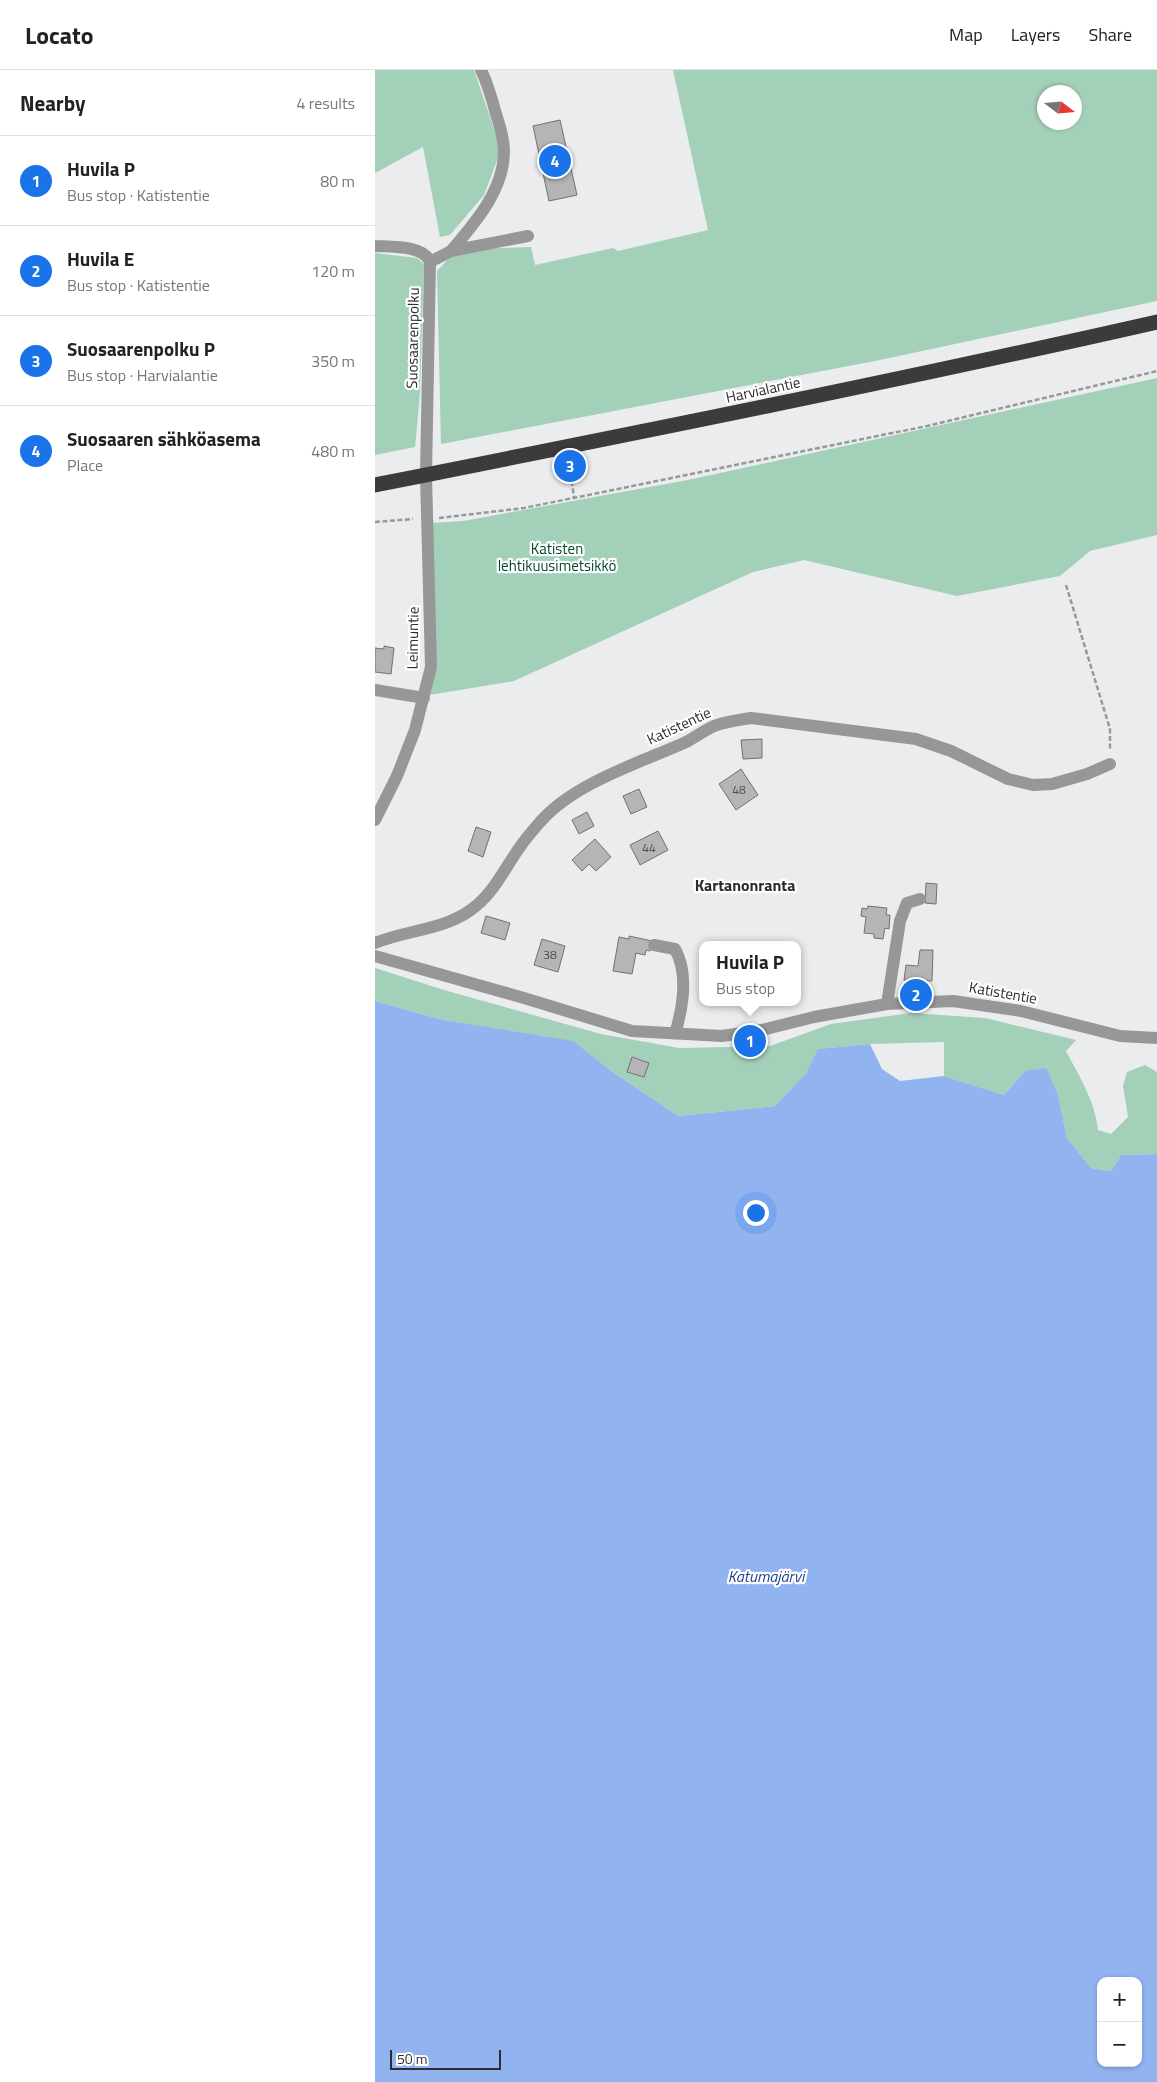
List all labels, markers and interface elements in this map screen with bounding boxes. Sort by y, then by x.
text: Locato [25,17,94,53]
text: Map [949,21,983,48]
text: Layers [1011,21,1060,48]
text: Share [1088,21,1132,48]
north arrow [1037,85,1082,130]
text: Nearby [20,87,85,119]
text: 4 results [296,91,355,115]
pin: 4 [539,142,571,180]
text: Huvila P [67,154,135,183]
text: 1 [32,169,40,193]
text: 80 m [320,169,355,193]
text: Bus stop · Katistentie [67,183,210,207]
text: Huvila E [67,244,134,273]
text: 2 [32,259,40,283]
text: 120 m [311,259,355,283]
text: Bus stop · Katistentie [67,273,210,297]
street label: Suosaarenpolku [400,287,425,389]
text: Suosaarenpolku P [67,334,215,363]
text: 3 [32,349,40,373]
text: 350 m [311,349,355,373]
text: Bus stop · Harvialantie [67,363,218,387]
street label: Harvialantie [723,370,802,409]
text: Suosaaren sähköasema [67,424,261,453]
text: 4 [32,439,40,463]
text: 480 m [311,439,355,463]
pin: 3 [554,447,586,485]
text: Place [67,453,103,477]
park label: Katisten lehtikuusimetsikkö [498,537,616,577]
street label: Leimuntie [400,606,425,669]
street label: Katistentie [643,701,715,750]
house number: 48 [732,780,746,799]
house number: 44 [642,838,656,857]
district label: Kartanonranta [695,873,795,897]
popup [699,941,801,1006]
house number: 38 [543,945,557,964]
text: Huvila P [716,947,784,976]
street label: Katistentie [967,975,1039,1010]
text: Bus stop [716,976,775,1000]
pin: 2 [900,976,932,1014]
pin: 1 [734,1022,766,1060]
your location [743,1200,769,1226]
water label: Katumajärvi [728,1564,806,1588]
map controls [1097,1977,1142,2067]
button: + [1097,1977,1142,2022]
button: − [1097,2022,1142,2067]
scale bar [390,2047,501,2070]
text: 50 m [397,2048,427,2069]

